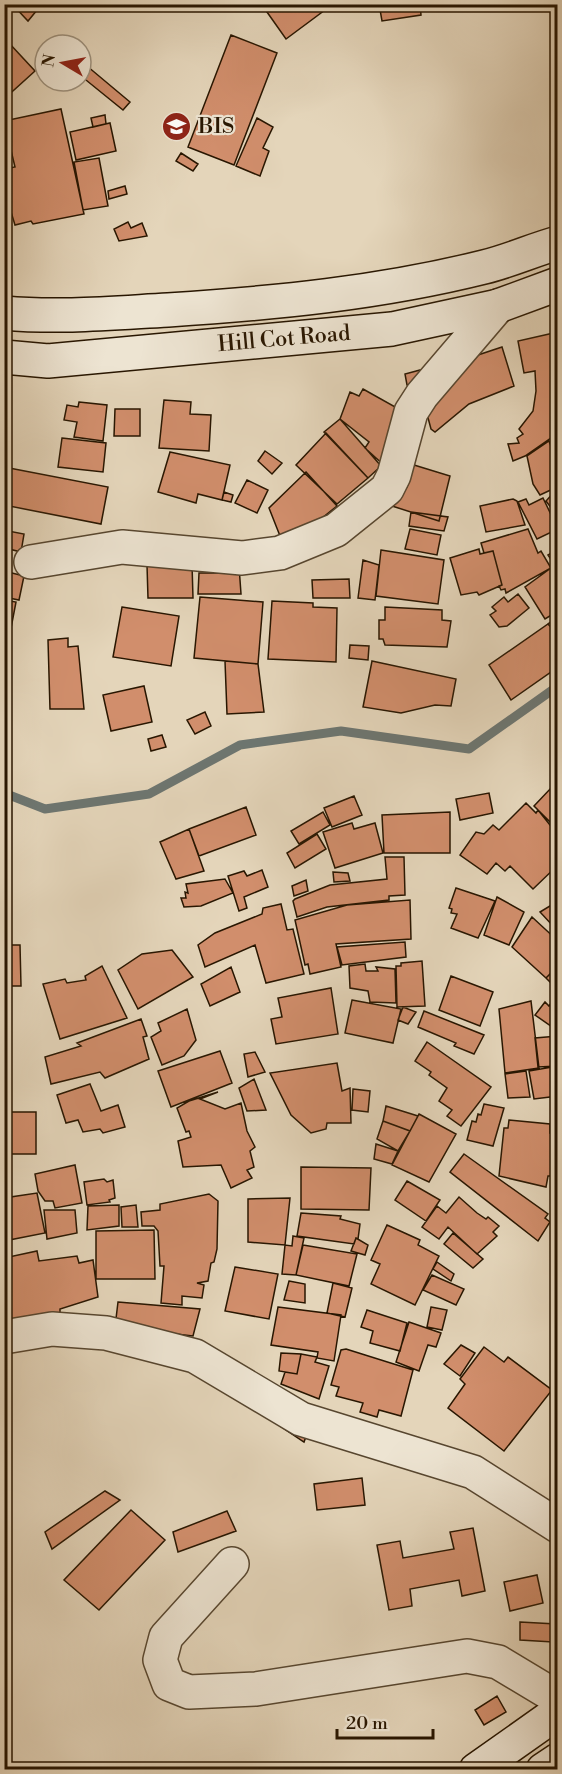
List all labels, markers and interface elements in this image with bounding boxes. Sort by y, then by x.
north arrow [33,33,93,93]
text: N [38,52,60,69]
school or university icon: BIS [161,110,193,142]
place label: BIS [197,113,234,140]
street label: Hill Cot Road [217,320,352,358]
scale bar [337,1702,433,1740]
text: 20 m [346,1712,388,1735]

